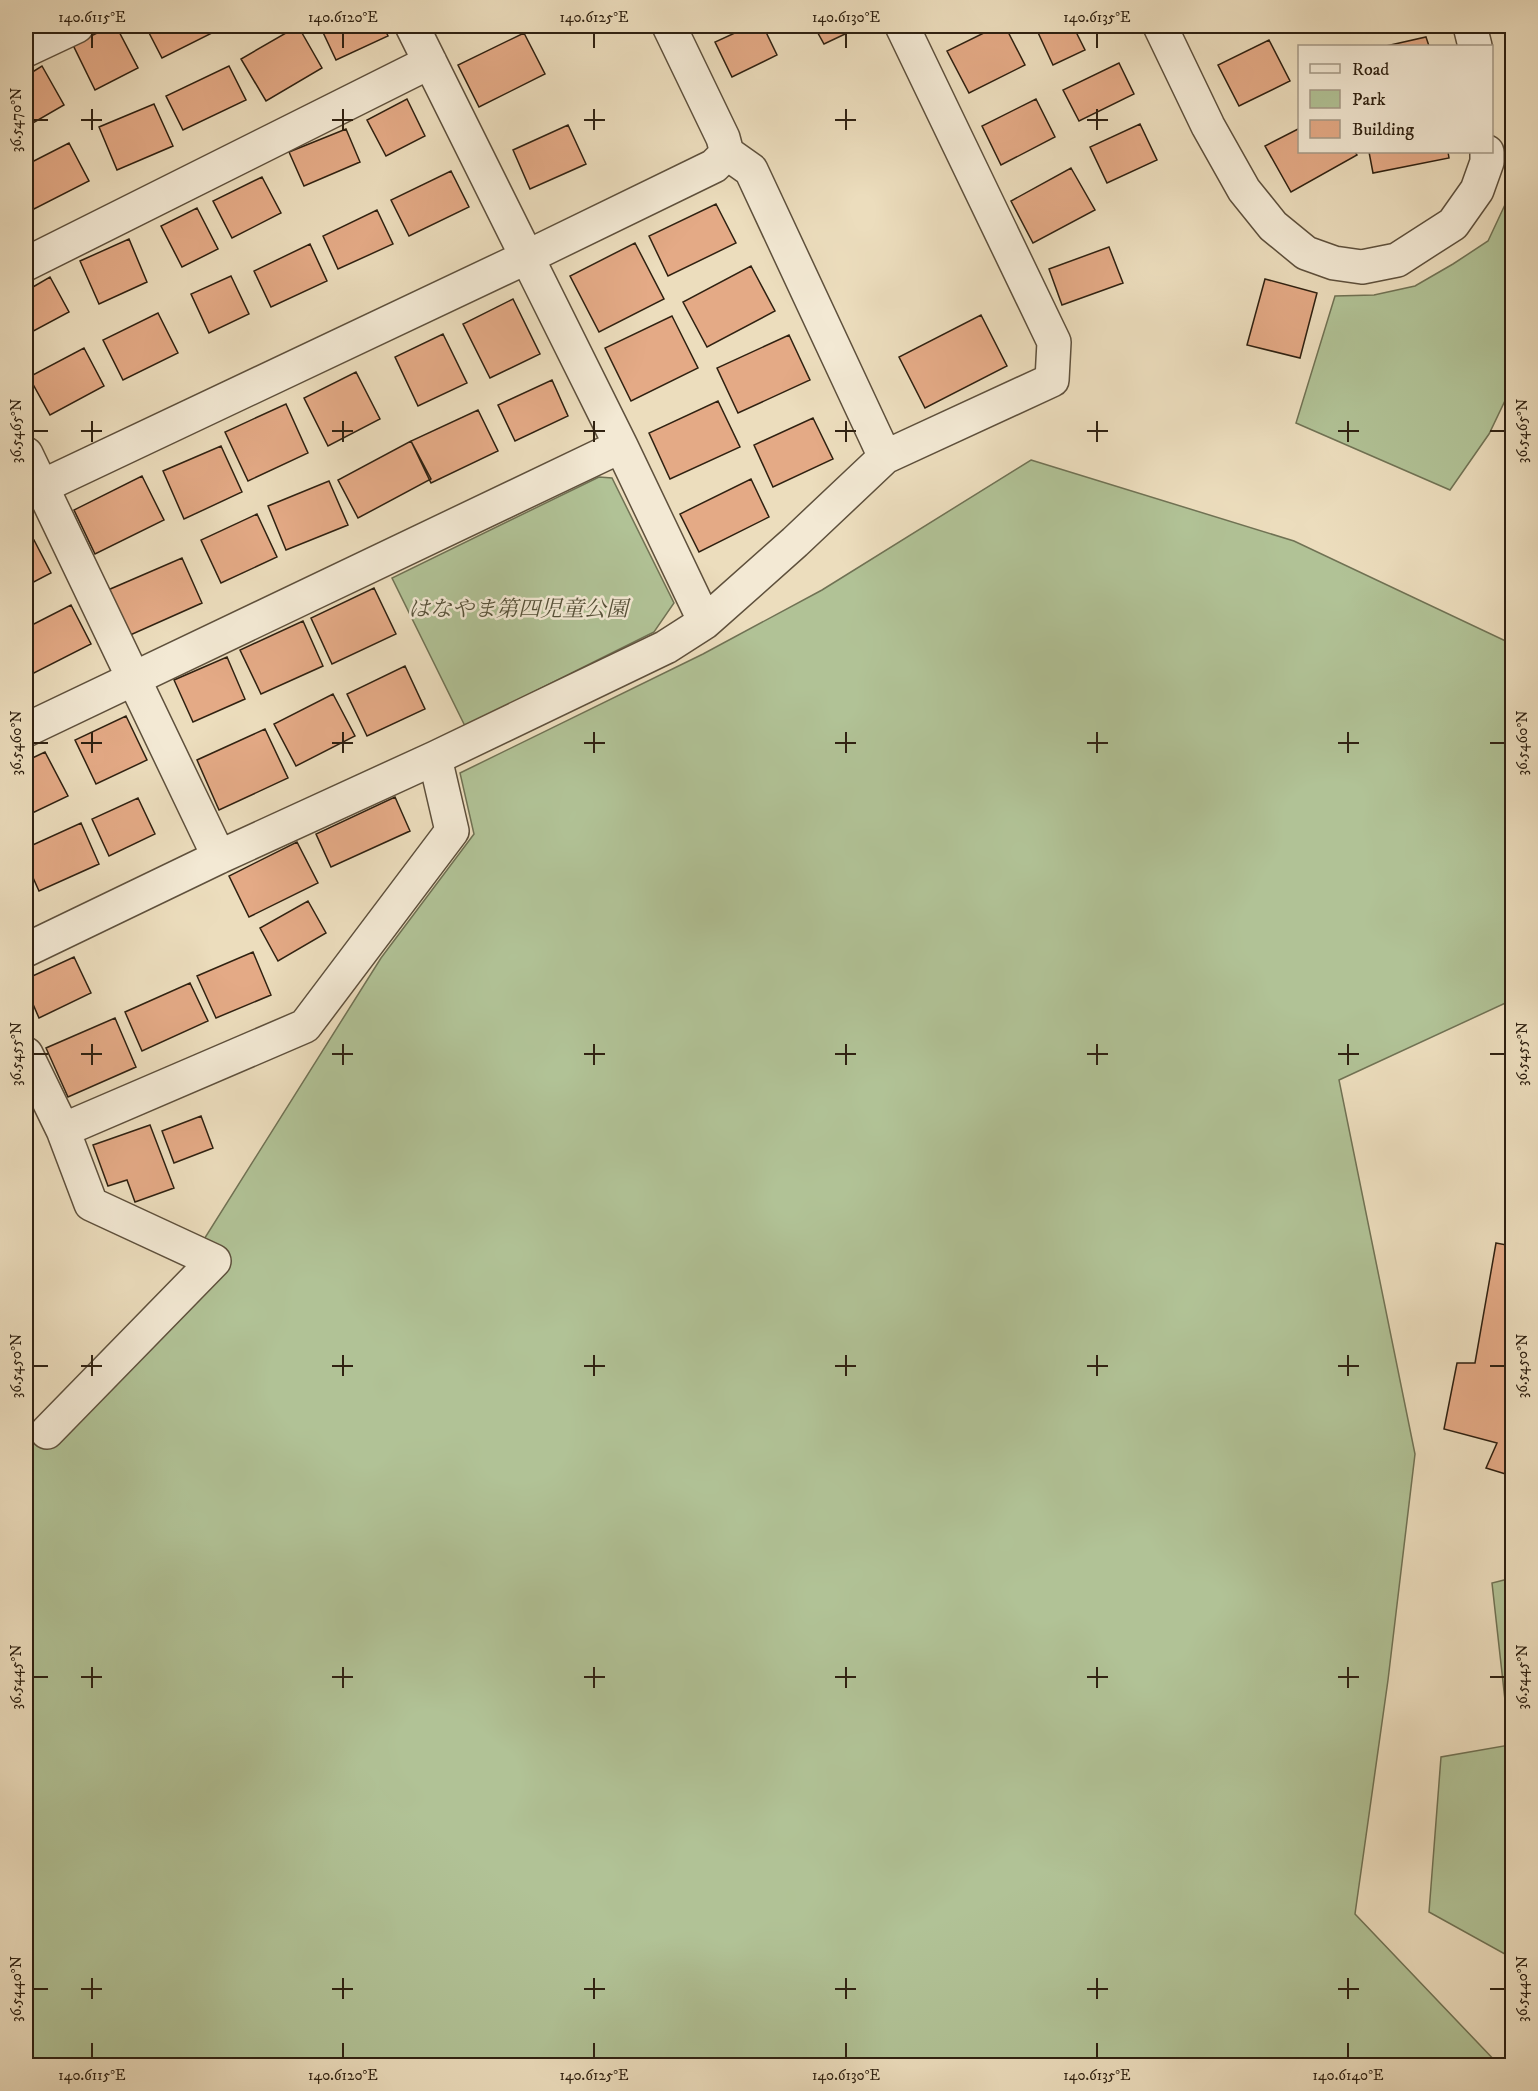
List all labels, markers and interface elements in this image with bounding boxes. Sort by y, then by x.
text: 140.6115°E [58,8,126,27]
text: 140.6120°E [308,8,378,27]
text: 140.6125°E [559,8,629,27]
text: 140.6130°E [812,8,880,27]
text: 140.6135°E [1063,8,1131,27]
legend [1298,45,1493,153]
text: Road [1352,59,1389,81]
text: 36.5470°N [7,88,26,152]
text: Park [1352,89,1386,111]
text: Building [1352,119,1414,141]
text: 36.5465°N [7,399,26,463]
text: 36.5465°N [1513,399,1532,463]
park label: はなやま第四児童公園 [408,596,631,623]
text: 36.5460°N [7,710,26,776]
text: 36.5460°N [1513,710,1532,776]
text: 36.5455°N [7,1022,26,1086]
text: 36.5455°N [1513,1022,1532,1086]
text: 36.5450°N [7,1334,26,1398]
text: 36.5450°N [1513,1334,1532,1398]
text: 36.5445°N [7,1644,26,1710]
text: 36.5445°N [1513,1644,1532,1710]
text: 36.5440°N [7,1956,26,2022]
text: 36.5440°N [1513,1956,1532,2022]
text: 140.6115°E [58,2066,126,2085]
text: 140.6120°E [308,2066,378,2085]
text: 140.6125°E [559,2066,629,2085]
text: 140.6130°E [812,2066,880,2085]
text: 140.6135°E [1063,2066,1131,2085]
text: 140.6140°E [1312,2066,1384,2085]

